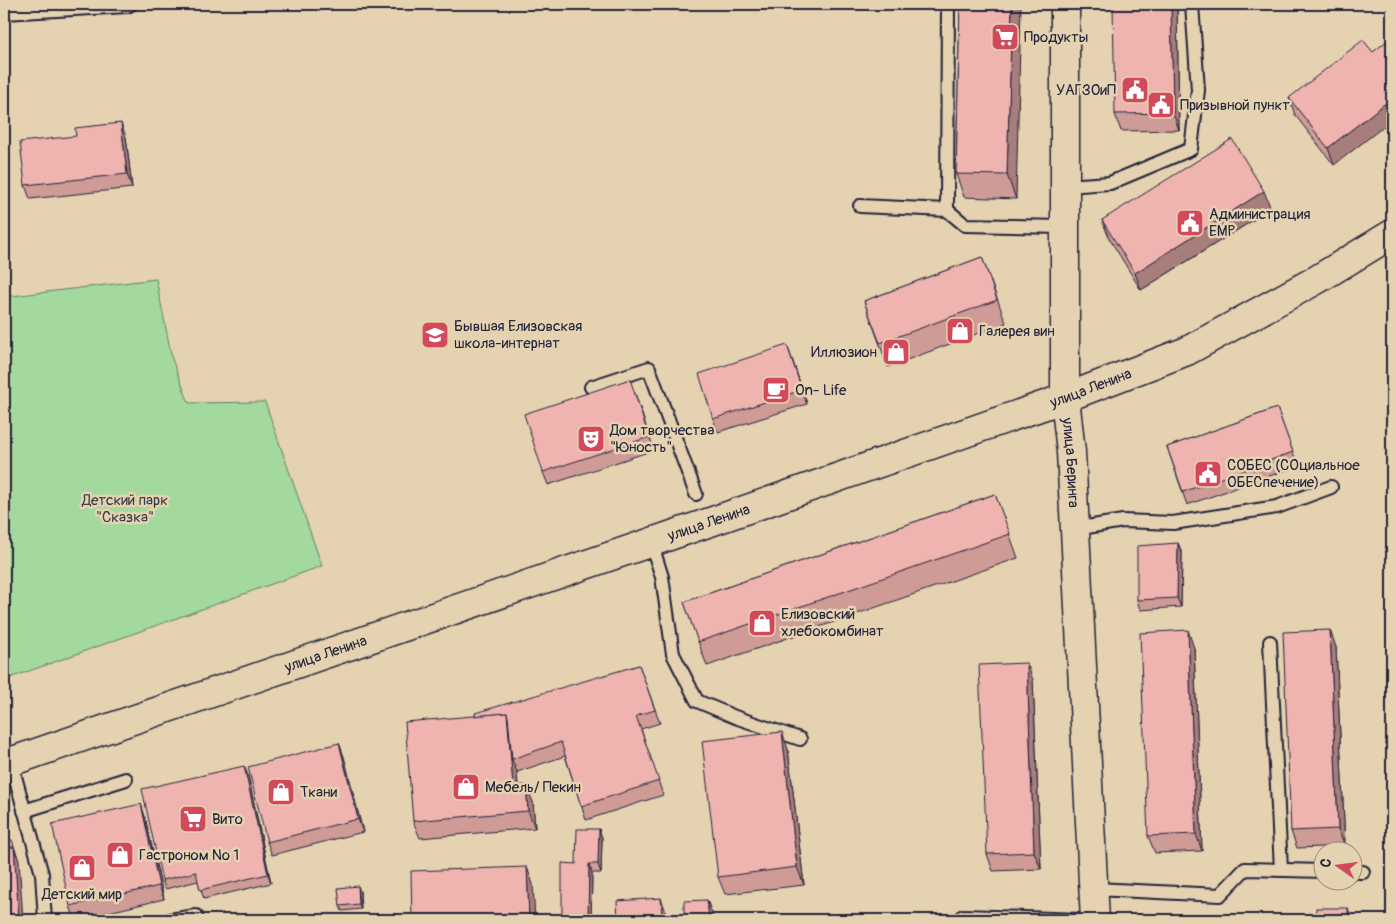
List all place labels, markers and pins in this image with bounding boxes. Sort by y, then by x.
supermarket icon: Продукты [990,22,1020,52]
place label: Продукты [1024,28,1088,47]
public building icon: УАГЗОиП [1120,75,1150,105]
place label: УАГЗОиП [1056,81,1116,100]
public building icon: Призывной пункт [1146,90,1176,120]
place label: Призывной пункт [1180,96,1290,115]
place label: Администрация ЕМР [1209,205,1310,241]
public building icon: Администрация ЕМР [1175,208,1205,238]
shop icon: Галерея вин [945,316,975,346]
place label: Бывшая Елизовская школа-интернат [454,317,582,353]
school or university icon: Бывшая Елизовская школа-интернат [420,320,450,350]
place label: Галерея вин [979,322,1055,341]
shop icon: Иллюзион [881,337,911,367]
place label: Иллюзион [811,343,877,362]
cafe icon: On- Life [761,375,791,405]
place label: On- Life [795,381,847,400]
place label: Дом творчества "Юность" [609,421,714,457]
theatre icon: Дом творчества "Юность" [576,424,606,454]
place label: СОБЕС (СОциальное ОБЕСпечение) [1227,456,1360,492]
public building icon: СОБЕС (СОциальное ОБЕСпечение) [1193,459,1223,489]
place label: Елизовский хлебокомбинат [781,605,884,641]
shop icon: Елизовский хлебокомбинат [747,608,777,638]
shop icon: Мебель/ Пекин [451,772,481,802]
shop icon: Ткани [266,777,296,807]
place label: Мебель/ Пекин [485,778,581,797]
place label: Ткани [300,783,338,802]
supermarket icon: Вито [178,804,208,834]
place label: Вито [212,810,243,829]
shop icon: Гастроном № 1 [105,840,135,870]
place label: Гастроном № 1 [139,846,239,865]
shop icon: Детский мир [67,853,97,883]
place label: Детский мир [41,885,122,904]

